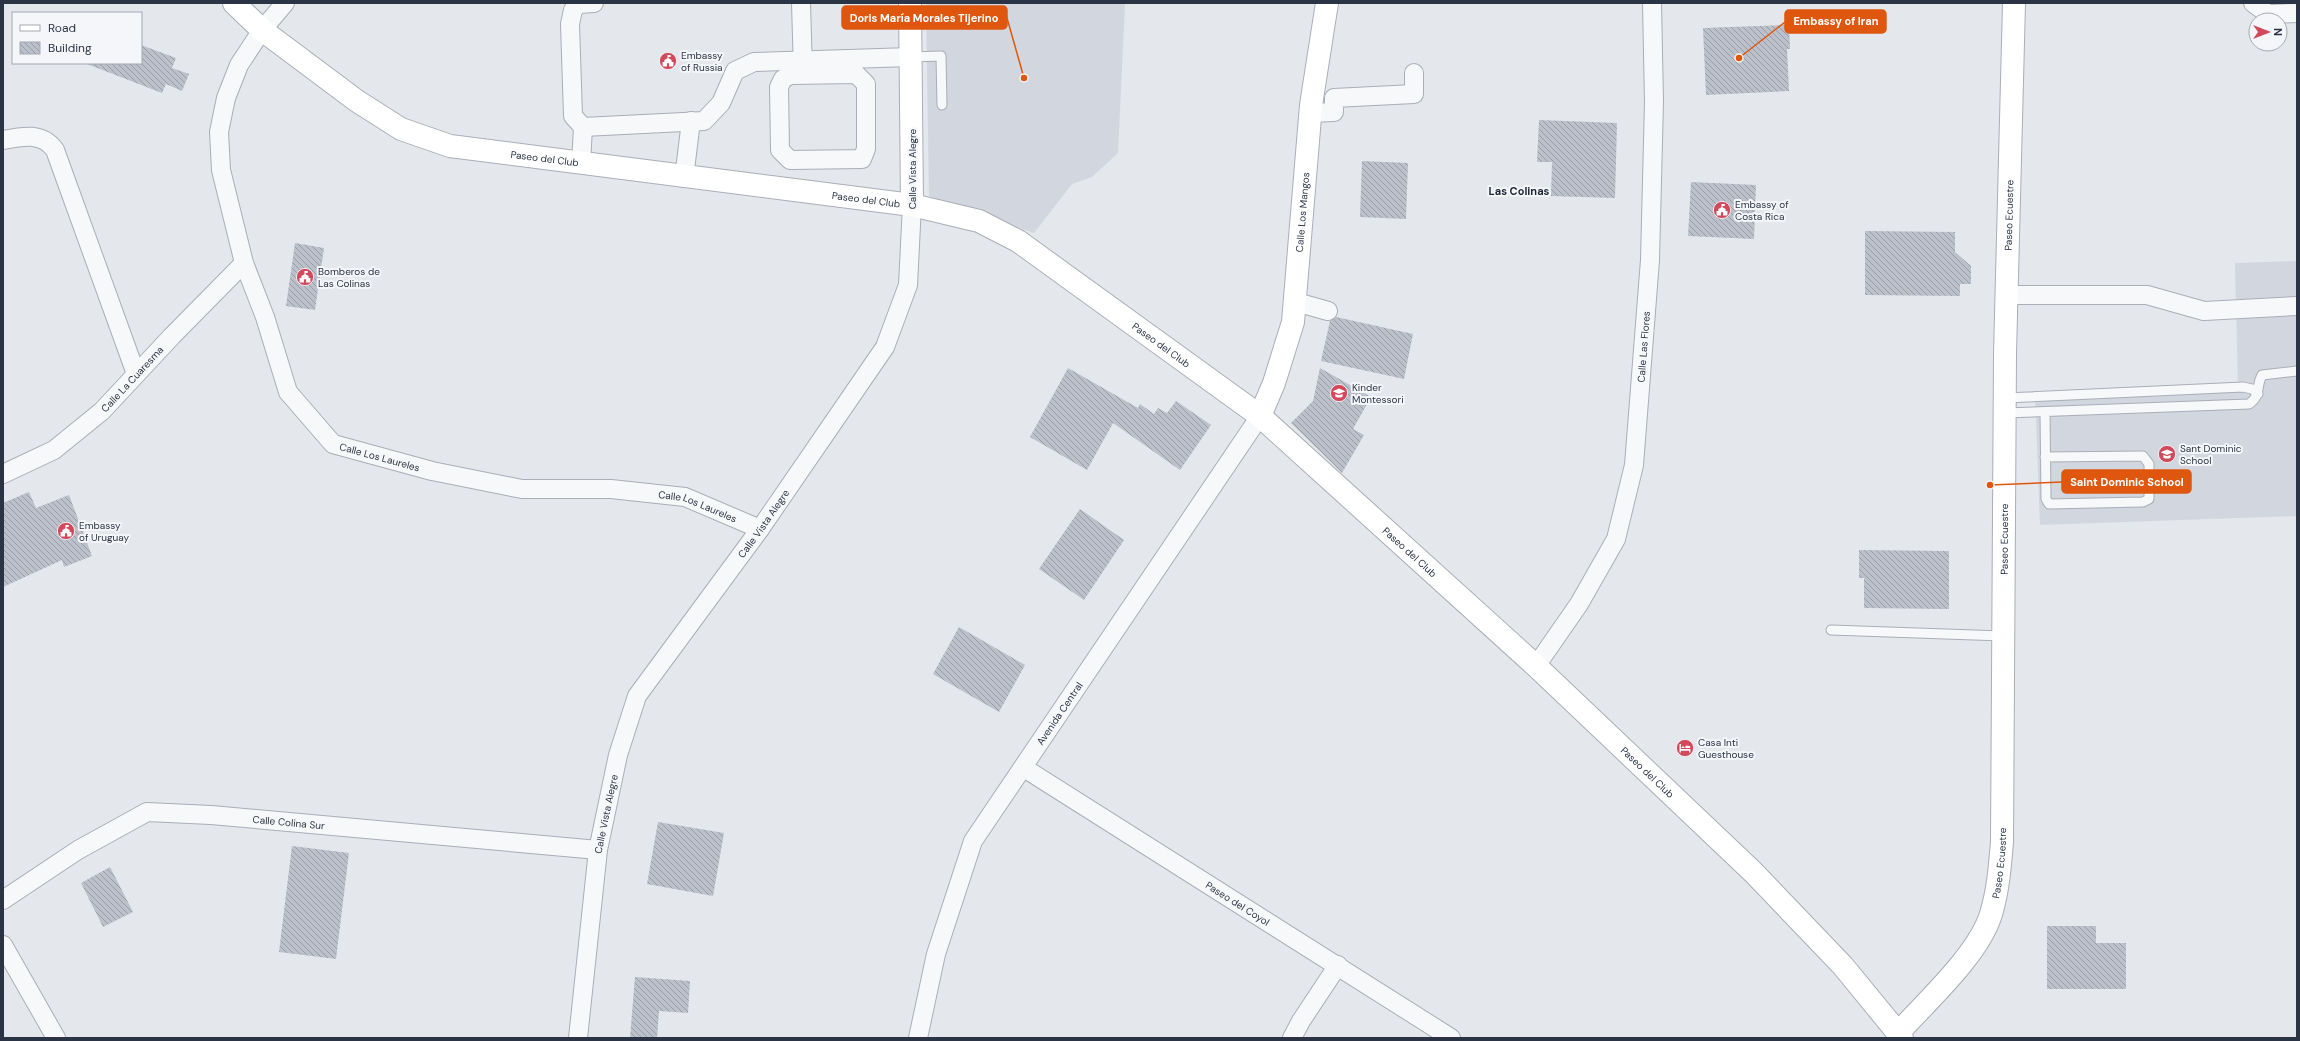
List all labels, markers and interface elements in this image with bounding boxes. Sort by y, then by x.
callout: Doris María Morales Tijerino [842,6,1007,29]
callout: Embassy of Iran [1785,10,1886,33]
text: Doris María Morales Tijerino [850,11,999,25]
legend [12,12,142,64]
north arrow [2248,12,2288,52]
text: Embassy of Iran [1793,14,1879,28]
text: Road [48,20,76,36]
text: N [2271,28,2285,36]
text: Building [48,40,92,56]
place label: Embassy of Russia [681,49,723,74]
public building icon: Embassy of Russia [658,51,678,71]
street label: Calle Vista Alegre [906,128,919,209]
street label: Paseo del Club [510,147,580,169]
street label: Calle Los Mangos [1292,172,1312,253]
street label: Paseo Ecuestre [2001,179,2016,251]
district label: Las Colinas [1489,184,1550,198]
street label: Paseo del Club [831,188,901,210]
place label: Embassy of Costa Rica [1735,198,1789,223]
public building icon: Embassy of Costa Rica [1712,200,1732,220]
place label: Bomberos de Las Colinas [318,265,380,290]
public building icon: Bomberos de Las Colinas [295,267,315,287]
street label: Calle Las Flores [1634,311,1652,383]
street label: Paseo del Club [1130,319,1193,370]
street label: Calle La Cuaresma [98,343,166,415]
place label: Kinder Montessori [1352,381,1404,406]
school or university icon: Kinder Montessori [1329,383,1349,403]
street label: Calle Los Laureles [338,440,421,474]
place label: Sant Dominic School [2180,442,2242,467]
school or university icon: Sant Dominic School [2157,444,2177,464]
callout: Saint Dominic School [2062,470,2191,493]
text: Saint Dominic School [2070,475,2184,489]
street label: Calle Vista Alegre [735,486,792,560]
street label: Calle Los Laureles [658,488,739,525]
street label: Paseo Ecuestre [1997,503,2011,575]
place label: Embassy of Uruguay [79,519,130,544]
public building icon: Embassy of Uruguay [56,521,76,541]
street label: Paseo del Club [1380,524,1440,580]
street label: Avenida Central [1033,679,1085,747]
place label: Casa Inti Guesthouse [1698,736,1754,761]
hotel icon: Casa Inti Guesthouse [1675,738,1695,758]
street label: Paseo del Club [1618,744,1677,800]
street label: Calle Vista Alegre [591,773,620,855]
street label: Calle Colina Sur [252,812,326,832]
street label: Paseo Ecuestre [1989,827,2009,899]
street label: Paseo del Coyol [1203,878,1272,928]

